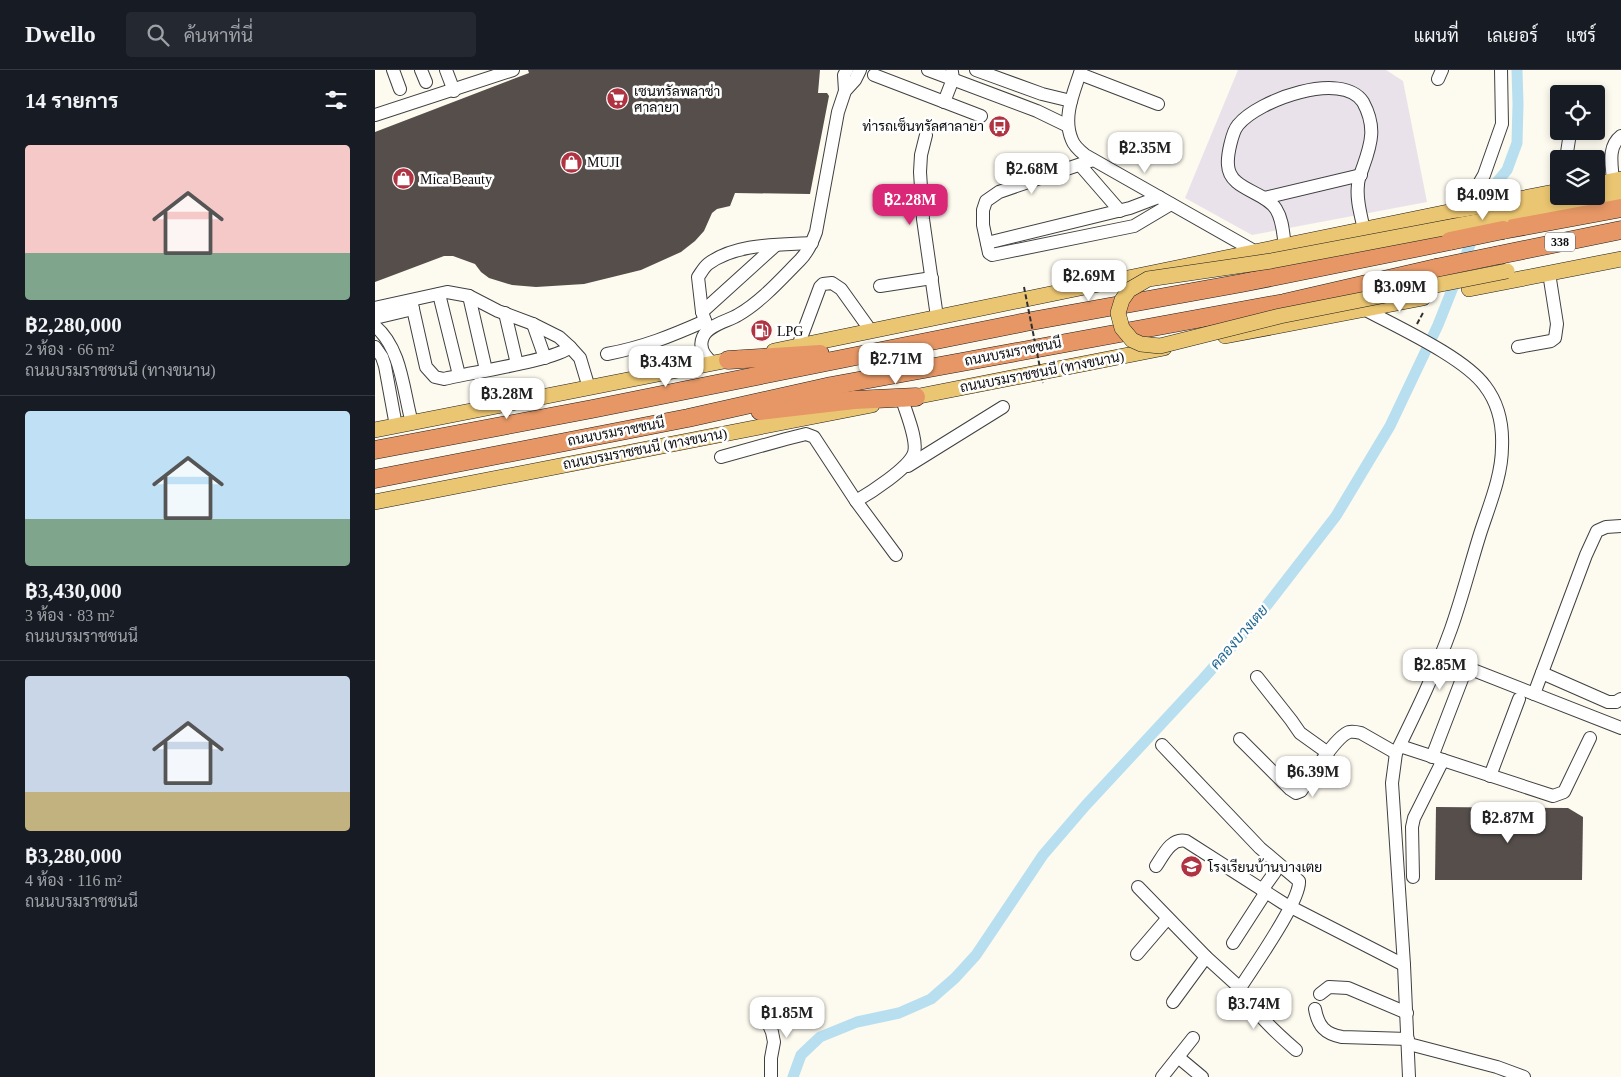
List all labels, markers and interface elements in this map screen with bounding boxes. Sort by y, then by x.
search box [126,12,476,57]
text: Dwello [25,21,96,47]
icon: search [144,21,172,49]
text: ค้นหาที่นี่ [184,25,253,46]
text: แผนที่ [1414,26,1459,46]
text: เลเยอร์ [1487,26,1538,46]
text: แชร์ [1566,26,1596,46]
place label: เซนทรัลพลาซ่า ศาลายา [634,84,720,115]
map controls [1550,85,1605,205]
button: locate [1550,85,1605,140]
icon: filters [322,86,350,114]
supermarket icon: เซนทรัลพลาซ่า ศาลายา [606,87,630,111]
text: 14 รายการ [25,89,118,113]
bus stop icon: ท่ารถเซ็นทรัลศาลายา [988,114,1012,138]
place label: ท่ารถเซ็นทรัลศาลายา [862,117,984,134]
pin: ฿2.35M [1104,132,1186,174]
text: ฿2.35M [1119,139,1171,156]
shop icon: MUJI [559,150,583,174]
button: layers [1550,150,1605,205]
pin: ฿2.68M [991,152,1073,195]
place label: MUJI [587,155,620,170]
text: ฿2.68M [1006,160,1058,177]
shop icon: Mica Beauty [392,167,416,191]
place label: Mica Beauty [420,172,492,187]
icon: home [143,178,233,268]
pin: ฿4.09M [1442,178,1524,221]
pin: ฿2.28M [869,184,951,226]
text: ฿4.09M [1457,186,1509,203]
text: ฿2.28M [884,191,936,208]
road number: 338 [1545,232,1575,252]
pin: ฿2.69M [1048,260,1130,302]
text: ฿2.69M [1063,267,1115,284]
pin: ฿3.09M [1359,270,1441,313]
text: ฿3.09M [1374,278,1426,295]
text: ฿2,280,000 [25,313,122,337]
fuel station icon: LPG [749,319,773,343]
place label: LPG [777,324,803,339]
street label: ถนนบรมราชชนนี [963,333,1063,369]
text: 2 ห้อง · 66 m² [25,341,114,358]
pin: ฿2.71M [855,342,937,385]
pin: ฿3.43M [625,346,707,388]
street label: ถนนบรมราชชนนี (ทางขนาน) [958,347,1126,396]
text: ฿2.71M [870,350,922,367]
text: ฿3.43M [640,353,692,370]
text: ถนนบรมราชชนนี (ทางขนาน) [25,362,216,379]
pin: ฿3.28M [466,378,548,420]
text: ฿3.28M [481,385,533,402]
street label: ถนนบรมราชชนนี [566,413,666,449]
street label: ถนนบรมราชชนนี (ทางขนาน) [561,424,729,473]
icon: home [143,443,233,533]
text: ฿3,430,000 [25,579,122,603]
water label: คลองบางเตย [1207,601,1271,672]
text: 3 ห้อง · 83 m² [25,607,114,624]
text: ถนนบรมราชชนนี [25,628,138,645]
pin: ฿2.85M [1399,648,1481,691]
text: ฿2.85M [1414,656,1466,673]
icon: home [143,708,233,798]
pin: ฿6.39M [1272,756,1354,798]
text: ฿6.39M [1287,763,1339,780]
pin: ฿2.87M [1467,802,1549,844]
text: ฿2.87M [1482,809,1534,826]
text: ฿3,280,000 [25,844,122,868]
school or university icon: โรงเรียนบ้านบางเตย [1180,855,1204,879]
place label: โรงเรียนบ้านบางเตย [1207,858,1322,875]
text: 4 ห้อง · 116 m² [25,872,122,889]
text: ถนนบรมราชชนนี [25,893,138,910]
pin: ฿3.74M [1213,988,1295,1030]
text: ฿3.74M [1228,995,1280,1012]
pin: ฿1.85M [746,996,828,1039]
text: ฿1.85M [761,1004,813,1021]

